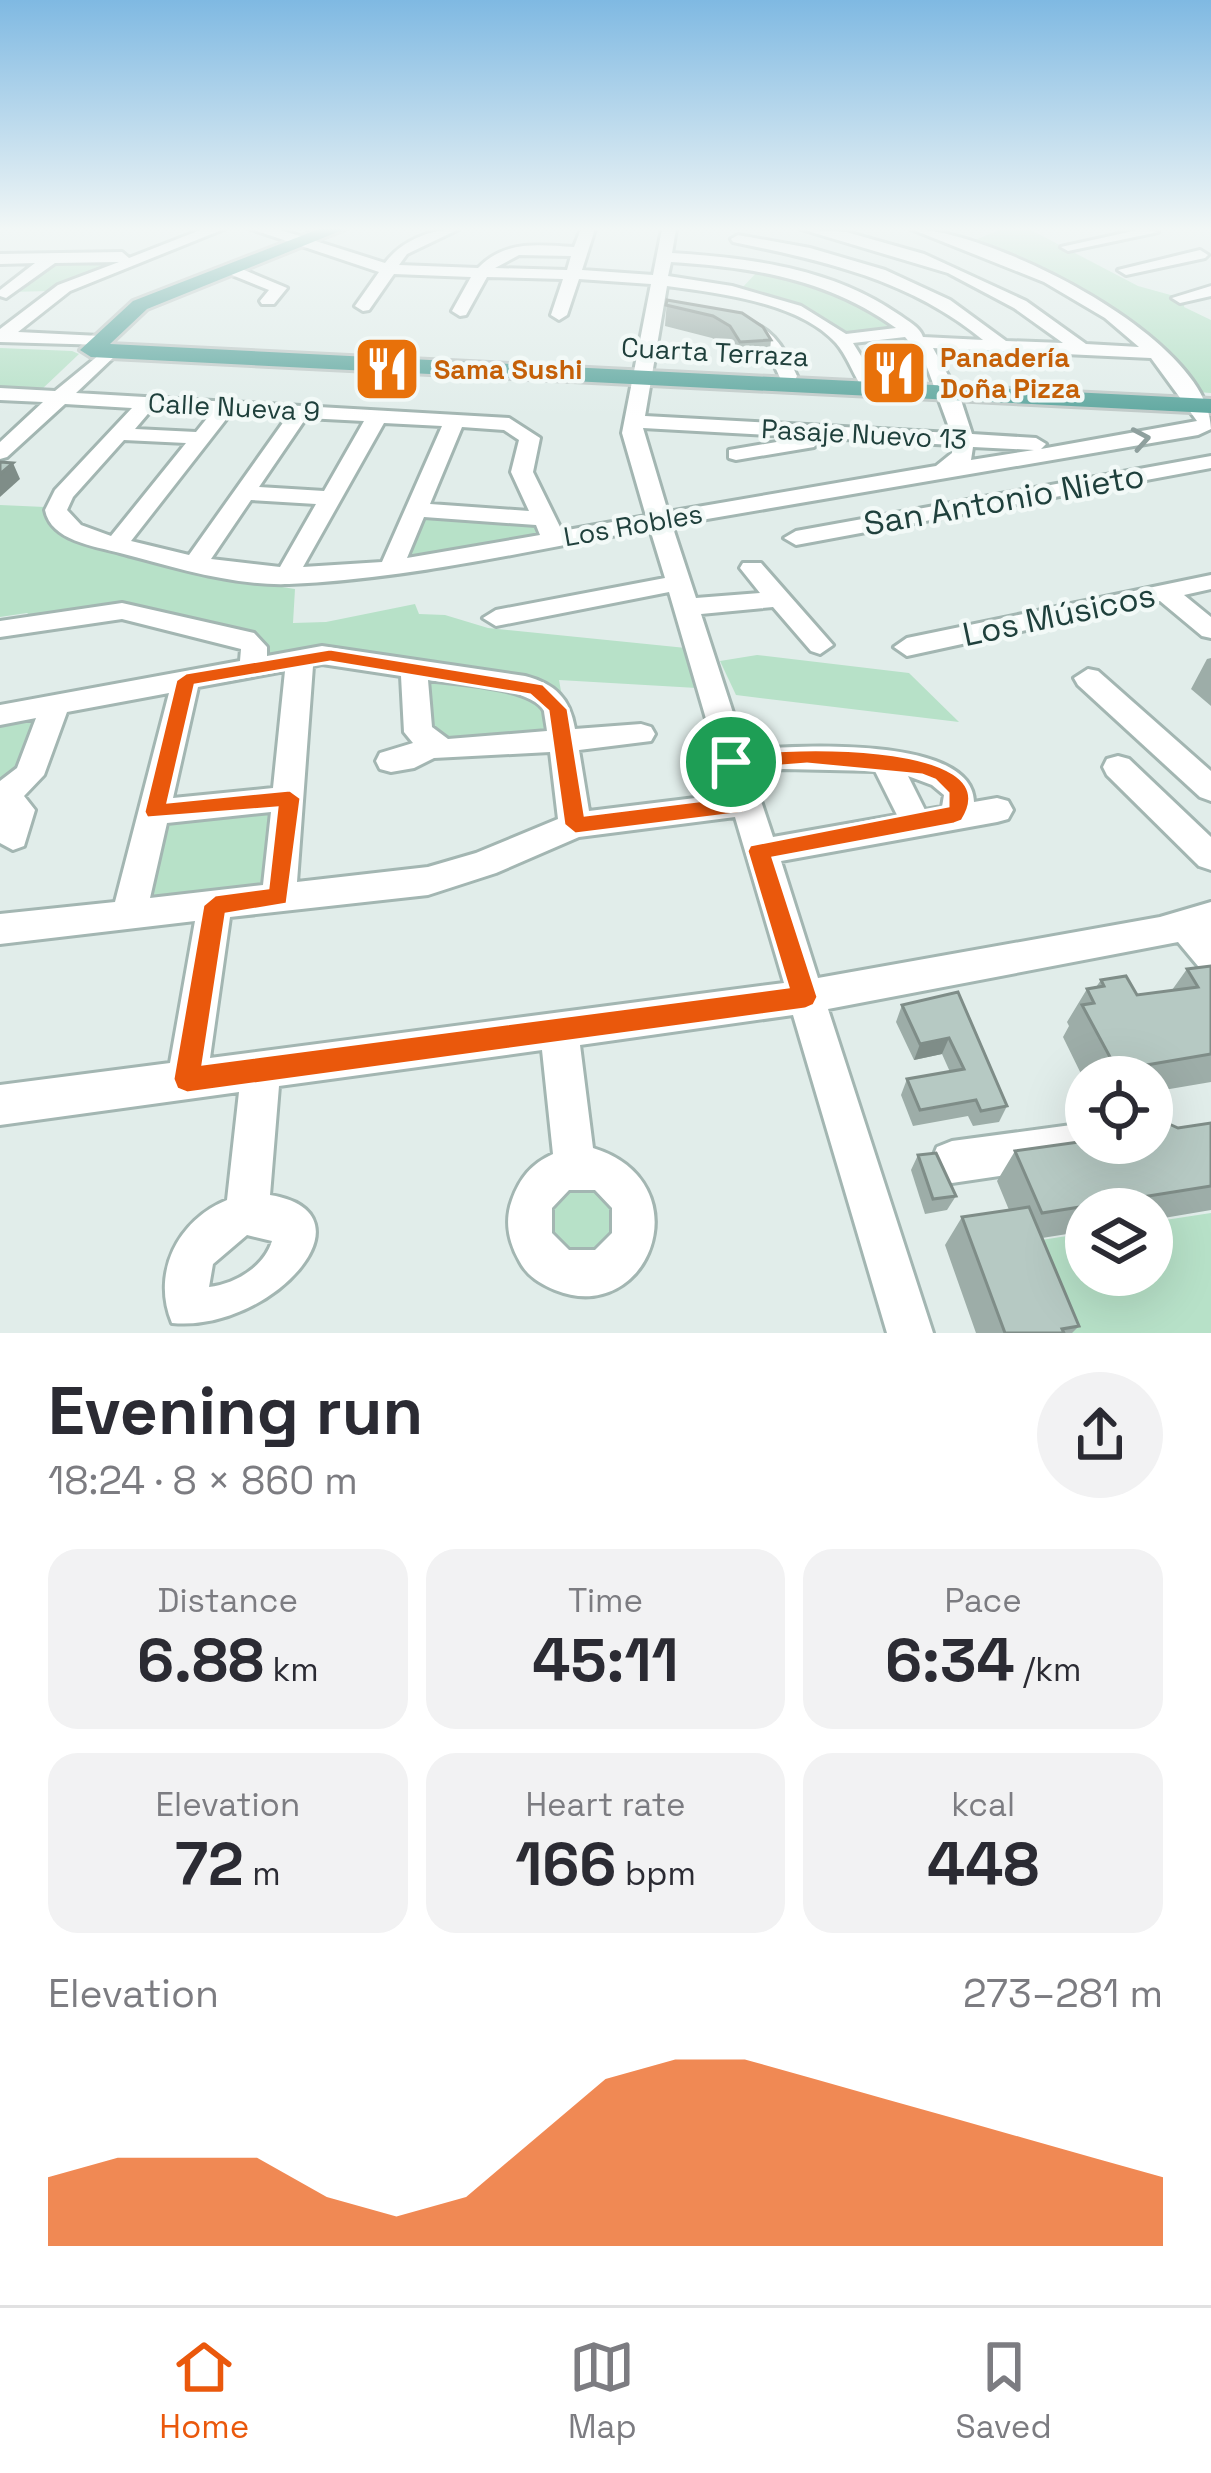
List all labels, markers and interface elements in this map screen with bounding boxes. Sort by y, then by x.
street label: Cuarta Terraza [620,330,810,374]
restaurant icon: Sama Sushi [352,334,422,404]
restaurant icon: Panadería Doña Pizza [859,338,929,408]
place label: Panadería Doña Pizza [940,340,1081,406]
place label: Sama Sushi [434,352,582,387]
street label: Calle Nueva 9 [147,385,321,429]
street label: Pasaje Nuevo 13 [760,411,968,457]
one-way arrow [1130,427,1150,452]
street label: San Antonio Nieto [860,455,1148,545]
street label: Los Robles [561,496,705,554]
street label: Los Músicos [959,574,1159,656]
pin [680,711,782,813]
icon: arrive [698,729,764,795]
map controls [1065,1056,1173,1296]
button: locate [1065,1056,1173,1164]
button: layers [1065,1188,1173,1296]
text: Evening run [48,1369,423,1453]
button: share [1037,1372,1163,1498]
text: 18:24 · 8 × 860 m [48,1456,358,1505]
text: Distance [158,1580,298,1622]
text: Time [568,1580,643,1622]
text: Pace [945,1580,1022,1622]
text: 6.88 [137,1622,264,1699]
text: 45:11 [532,1622,679,1699]
text: 6:34 [885,1622,1015,1699]
text: km [264,1649,319,1691]
text: /km [1015,1649,1081,1691]
text: Elevation [156,1784,300,1826]
text: Heart rate [525,1784,686,1826]
text: kcal [951,1784,1015,1826]
text: 72 [175,1826,244,1903]
text: 166 [515,1826,616,1903]
text: 448 [927,1826,1039,1903]
text: m [244,1853,281,1895]
text: bpm [616,1853,696,1895]
text: Elevation [48,1969,219,2018]
text: 273–281 m [963,1969,1163,2018]
tab: Home [159,2334,249,2448]
tab: Map [568,2334,637,2448]
tab: Saved [955,2334,1052,2448]

